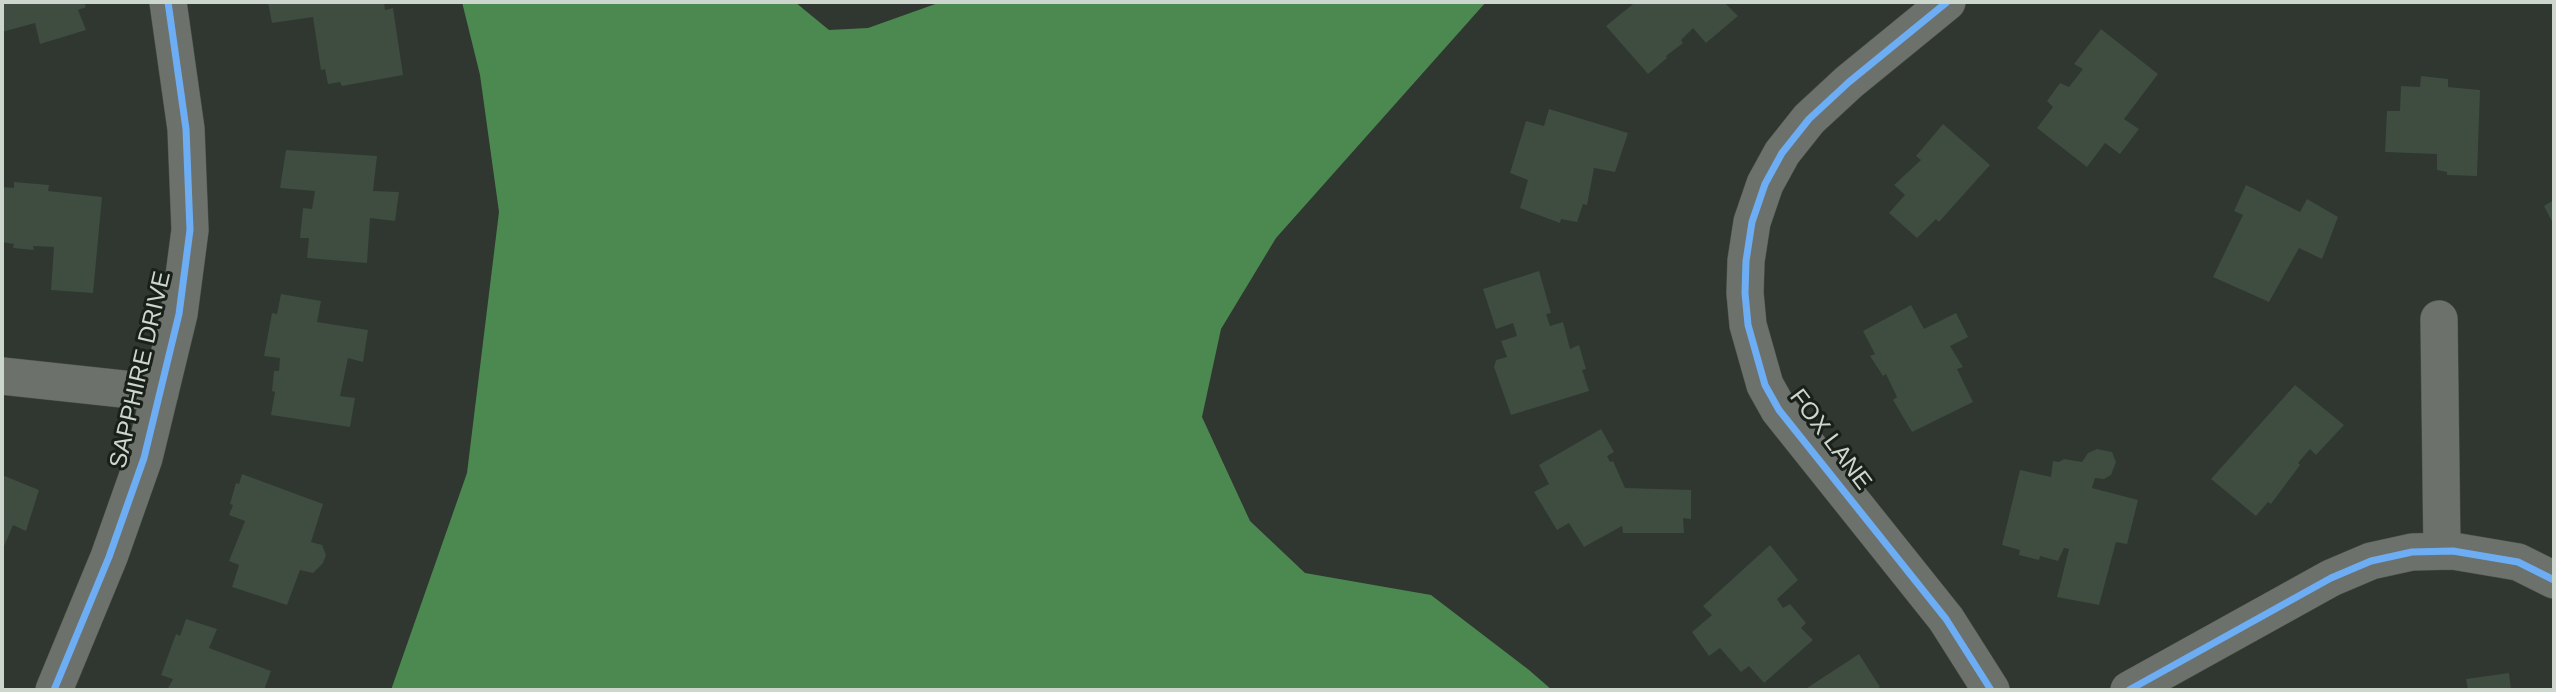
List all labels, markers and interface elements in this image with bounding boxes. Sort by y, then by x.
street label: SAPPHIRE DRIVE [104,269,178,471]
street label: FOX LANE [1783,384,1877,496]

